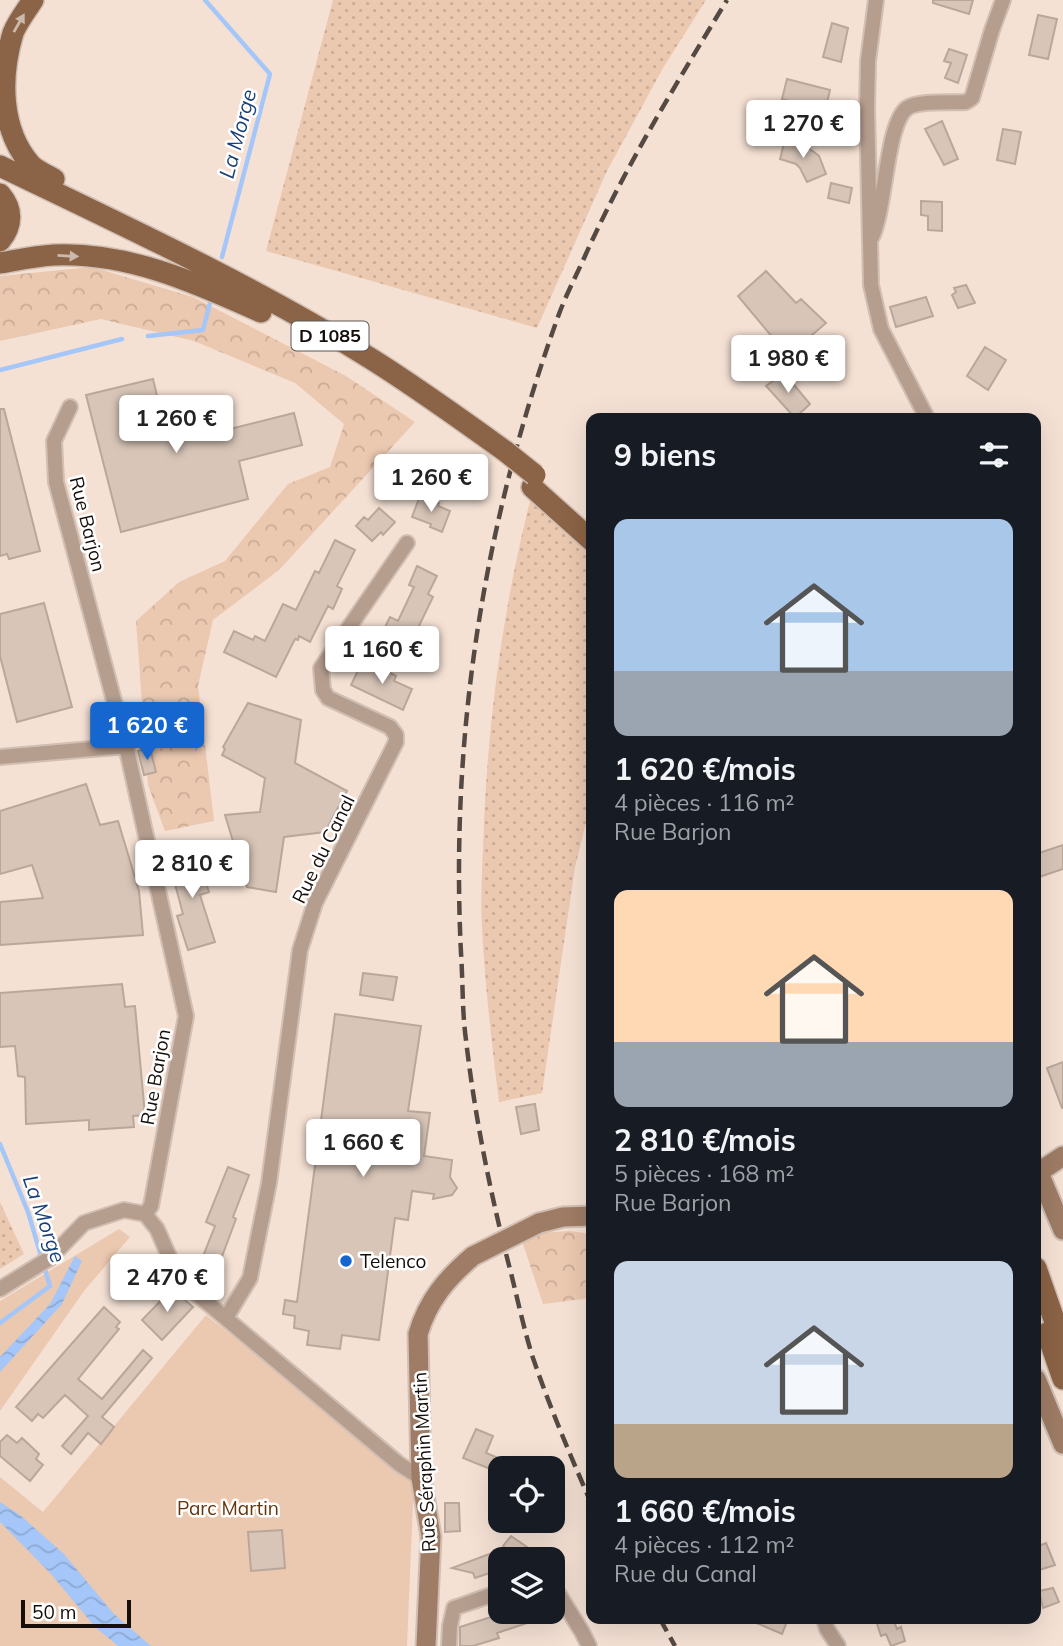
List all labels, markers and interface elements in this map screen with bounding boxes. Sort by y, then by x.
one-way arrow [13,13,26,32]
water label: La Morge [213,86,261,181]
pin: 1 270 € [738,100,868,160]
text: 1 270 € [762,108,844,137]
one-way arrow [57,251,79,262]
road number: D 1085 [292,322,368,350]
pin: 1 980 € [723,336,853,395]
text: 1 980 € [747,343,829,372]
pin: 1 260 € [111,396,241,455]
text: 1 260 € [135,403,217,432]
text: 9 biens [614,436,716,474]
icon: filters [975,436,1013,474]
pin: 1 260 € [366,454,496,514]
text: 1 260 € [390,462,472,491]
street label: Rue Barjon [65,474,111,574]
icon: home [751,565,877,691]
pin: 1 160 € [317,626,447,686]
text: 1 160 € [341,634,423,663]
pin: 1 620 € [82,702,212,762]
text: 1 620 € [106,710,188,739]
text: 1 620 €/mois [614,750,796,788]
text: 4 pièces · 116 m² [614,788,794,817]
street label: Rue du Canal [286,791,360,907]
text: Rue Barjon [614,817,732,846]
pin: 2 810 € [127,841,257,900]
text: 2 810 € [151,848,233,877]
icon: home [751,936,877,1062]
street label: Rue Barjon [135,1027,175,1127]
pin: 1 660 € [298,1120,428,1179]
text: 2 810 €/mois [614,1121,796,1159]
text: 1 660 € [322,1127,404,1156]
text: 5 pièces · 168 m² [614,1159,794,1188]
water label: La Morge [18,1171,72,1266]
text: Rue Barjon [614,1188,732,1217]
place label: Telenco [360,1249,426,1273]
marker: Telenco [338,1253,354,1269]
pin: 2 470 € [102,1254,232,1314]
text: 2 470 € [126,1262,208,1291]
icon: home [751,1307,877,1433]
street label: Rue Séraphin Martin [407,1371,441,1553]
map controls [488,1456,565,1624]
button: locate [488,1456,565,1533]
text: 1 660 €/mois [614,1492,796,1530]
park label: Parc Martin [177,1496,279,1520]
text: 4 pièces · 112 m² [614,1530,794,1559]
button: layers [488,1547,565,1624]
text: Rue du Canal [614,1559,757,1588]
scale bar [21,1597,131,1629]
text: 50 m [32,1600,76,1624]

